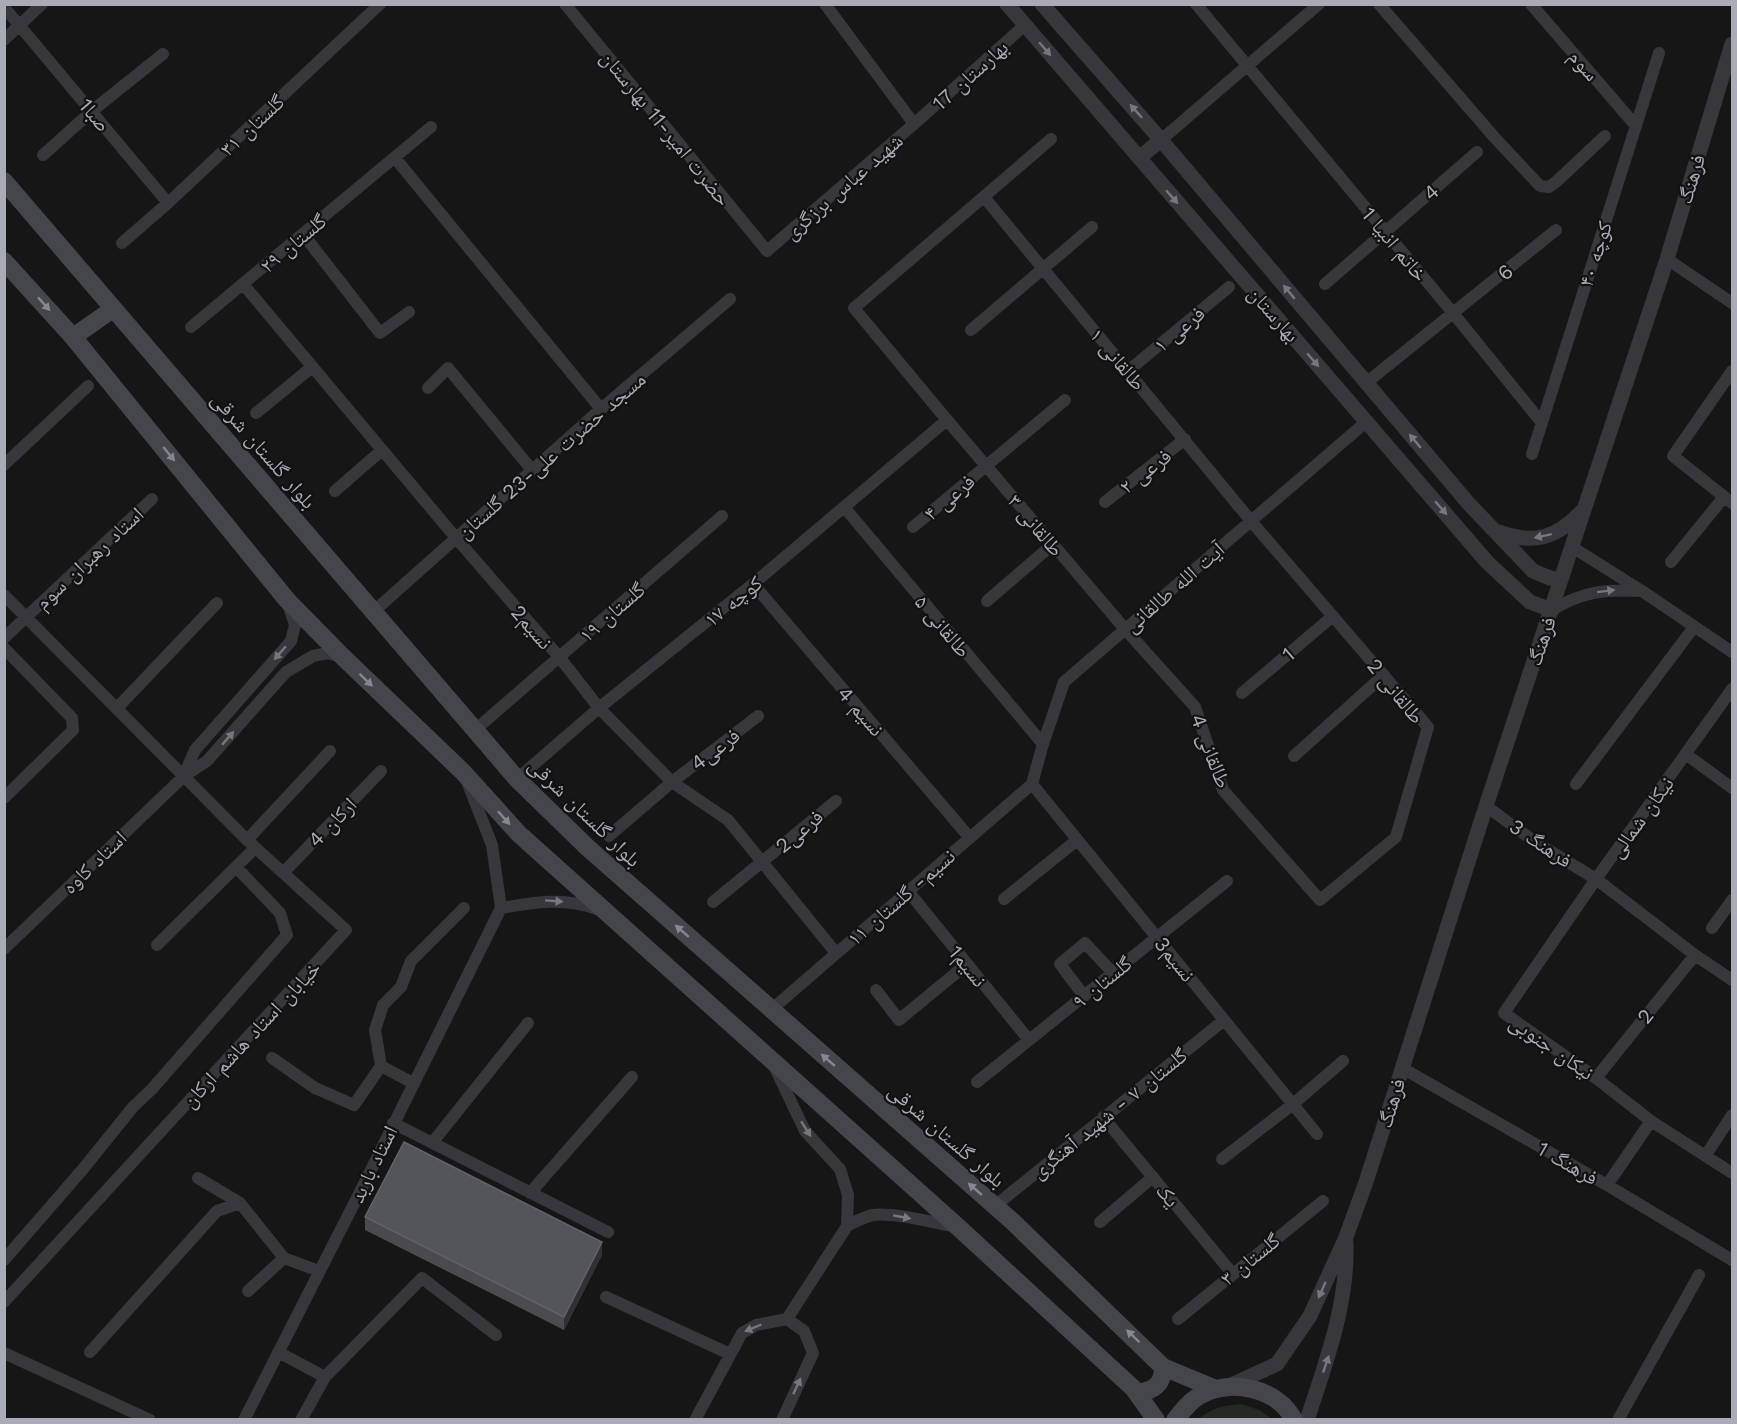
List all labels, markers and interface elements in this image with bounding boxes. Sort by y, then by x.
street label: بهارستان 17 [927,34,1013,116]
one-way arrow [1038,41,1051,56]
street label: سوم [1562,44,1605,87]
street label: حضرت امیر-11 بهارستان [596,45,736,211]
street label: گلستان ۳۱ [215,89,290,161]
street label: صبا1 [74,93,116,137]
one-way arrow [1129,104,1143,119]
street label: شهید عباس برزگری [778,128,908,245]
street label: فرهنگ [1672,151,1710,207]
street label: 4 [1418,178,1444,206]
one-way arrow [1165,189,1178,204]
street label: خاتم انبیا 1 [1355,202,1433,288]
street label: گلستان ۲۹ [255,208,332,278]
street label: کوچه ۴۰ [1573,218,1617,290]
street label: 6 [1492,258,1518,286]
street label: بهارستان [1243,281,1305,347]
one-way arrow [1283,285,1296,300]
one-way arrow [37,297,51,312]
street label: فرعی ۱ [1148,300,1210,358]
street label: طالقانی ۱ [1084,323,1151,396]
one-way arrow [1306,352,1319,367]
street label: مسجد حضرت علی-23 گلستان [452,366,651,544]
street label: بلوار گلستان شرقی [206,386,322,514]
one-way arrow [1409,434,1422,449]
street label: فرعی ۲ [1114,443,1177,500]
one-way arrow [162,446,175,461]
street label: فرعی ۴ [918,468,980,526]
street label: طالقانی ۳ [1002,489,1069,562]
one-way arrow [1434,500,1447,516]
street label: استاد رهبران سوم [30,501,150,616]
one-way arrow [1534,532,1553,541]
street label: آیت الله طالقانی [1119,536,1231,638]
street label: کوچه ۱۷ [699,570,767,632]
street label: گلستان ۱۹ [574,576,650,647]
one-way arrow [1597,586,1616,596]
street label: طالقانی ۵ [909,590,976,663]
street label: نسیم2 [504,600,558,656]
street label: فرهنگ [1521,613,1561,669]
street label: 1 [1277,642,1299,666]
one-way arrow [274,645,287,660]
street label: طالقانی 2 [1361,653,1430,729]
one-way arrow [359,672,373,686]
street label: نسیم 4 [831,681,890,743]
street label: طالقانی 4 [1185,710,1237,792]
street label: فرعی4 [685,722,745,776]
one-way arrow [221,731,234,746]
street label: بلوار گلستان شرقی [523,752,646,873]
street label: نیکان شمالی [1603,771,1680,863]
street label: ارکان 4 [302,792,362,852]
street label: فرعی2 [770,804,829,859]
one-way arrow [497,810,511,825]
street label: فرهنگ 3 [1505,813,1577,873]
street label: استاد کاوه [57,825,131,899]
street label: نسیم- گلستان ۱۱ [842,843,962,952]
one-way arrow [545,896,564,906]
one-way arrow [675,925,690,938]
street label: نسیم3 [1148,931,1201,988]
street label: نسیم1 [942,940,992,993]
street label: گلستان ۹ [1067,950,1137,1014]
street label: خیابان استاد هاشم ارکان [176,955,327,1114]
street label: 2 [1631,1003,1659,1029]
street label: نیکان جنوبی [1504,1009,1599,1086]
street label: گلستان ۷ - شهید آهنگری [1026,1042,1192,1184]
one-way arrow [821,1054,836,1067]
street label: فرهنگ [1372,1075,1410,1131]
street label: بلوار گلستان شرقی [883,1077,1011,1193]
street label: استاد باربد [344,1121,402,1207]
one-way arrow [800,1121,812,1137]
street label: فرهنگ 1 [1533,1136,1603,1190]
street label: یک [1151,1178,1185,1212]
one-way arrow [968,1183,983,1196]
one-way arrow [892,1213,911,1222]
street label: گلستان ۳ [1215,1227,1285,1291]
one-way arrow [1317,1282,1327,1300]
one-way arrow [744,1323,762,1333]
one-way arrow [1126,1329,1140,1343]
one-way arrow [1321,1355,1331,1373]
one-way arrow [793,1378,802,1395]

